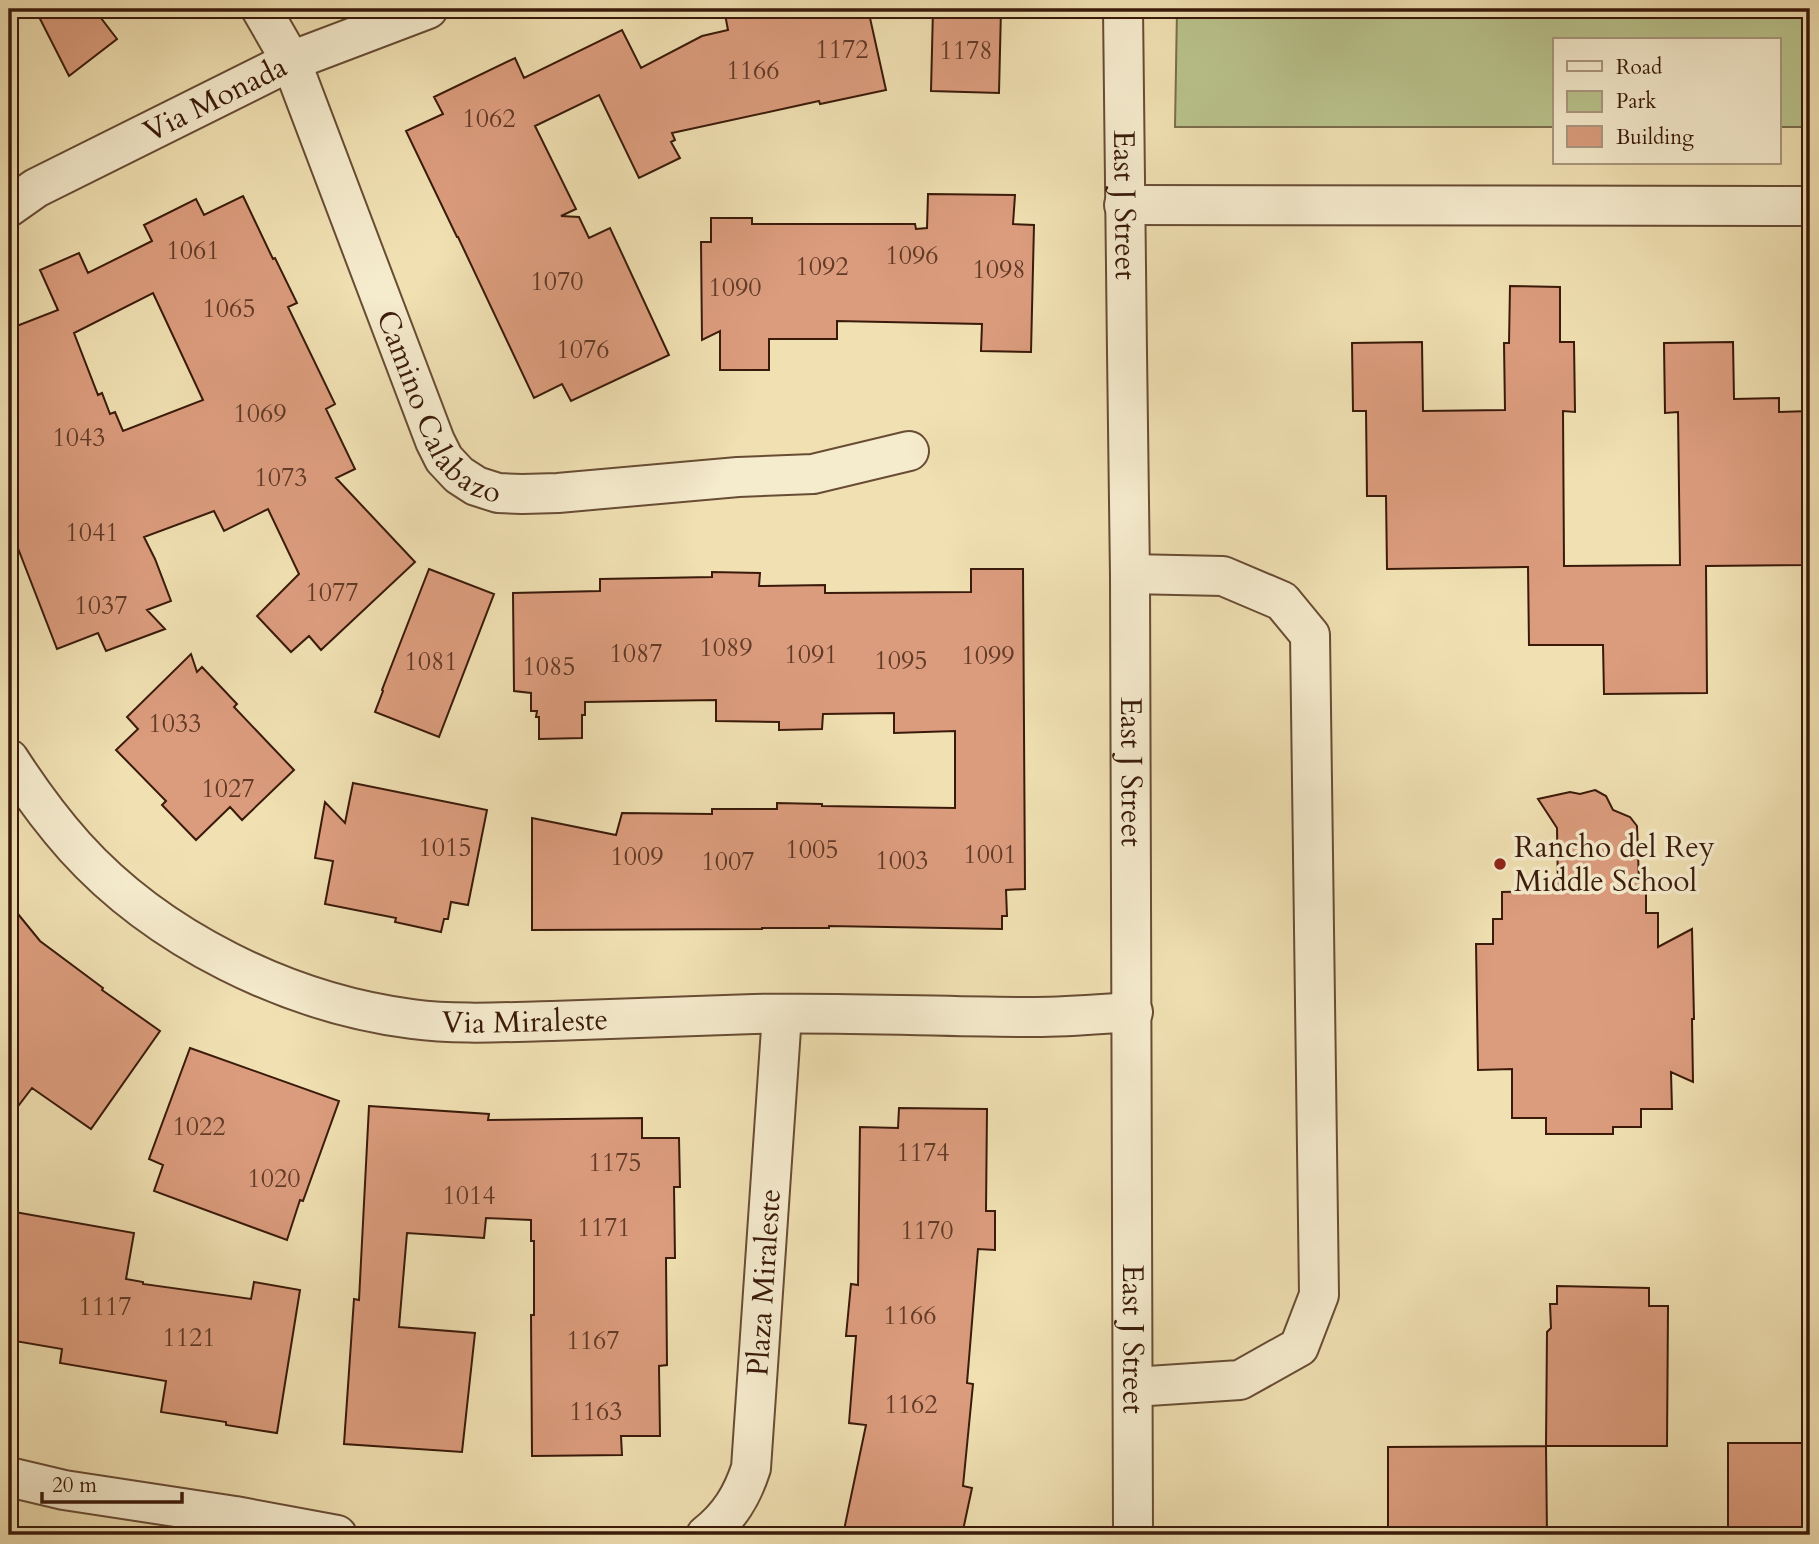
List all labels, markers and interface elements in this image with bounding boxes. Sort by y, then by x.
house number: 1172 [815,32,869,67]
house number: 1178 [939,33,993,68]
legend [1553,38,1780,164]
street label: Via Monada [137,46,294,152]
house number: 1166 [726,53,780,88]
text: Road [1616,53,1662,82]
text: Park [1616,87,1657,116]
house number: 1062 [462,101,516,136]
text: Building [1616,123,1694,152]
street label: East J Street [1103,130,1146,281]
house number: 1061 [166,233,220,268]
house number: 1096 [885,238,939,273]
house number: 1092 [795,249,849,284]
house number: 1098 [972,252,1026,287]
house number: 1070 [530,264,584,299]
house number: 1090 [708,270,762,305]
house number: 1065 [202,291,256,326]
street label: Camino Calabazo [366,304,506,514]
house number: 1076 [556,332,610,367]
house number: 1069 [233,396,287,431]
house number: 1043 [52,420,106,455]
house number: 1073 [254,460,308,495]
house number: 1041 [65,515,119,550]
house number: 1077 [305,575,359,610]
house number: 1037 [74,588,128,623]
house number: 1089 [699,630,753,665]
house number: 1087 [609,636,663,671]
house number: 1091 [784,637,838,672]
house number: 1099 [961,638,1015,673]
house number: 1095 [874,643,928,678]
house number: 1081 [404,644,458,679]
house number: 1085 [522,649,576,684]
street label: East J Street [1110,697,1152,847]
house number: 1033 [148,706,202,741]
house number: 1027 [201,771,255,806]
place label: Rancho del Rey Middle School [1514,827,1715,902]
house number: 1015 [418,830,472,865]
house number: 1005 [785,832,839,867]
house number: 1001 [963,837,1017,872]
house number: 1009 [610,839,664,874]
house number: 1003 [875,843,929,878]
house number: 1007 [701,844,755,879]
marker: Rancho del Rey Middle School [1492,856,1508,872]
street label: Via Miraleste [441,999,609,1044]
house number: 1022 [172,1109,226,1144]
house number: 1174 [896,1135,950,1170]
house number: 1175 [588,1145,642,1180]
house number: 1020 [247,1161,301,1196]
house number: 1014 [442,1178,496,1213]
street label: Plaza Miraleste [737,1187,791,1378]
house number: 1171 [577,1210,631,1245]
house number: 1170 [900,1213,954,1248]
street label: East J Street [1112,1264,1153,1414]
house number: 1117 [78,1289,132,1324]
house number: 1166 [883,1298,937,1333]
house number: 1121 [162,1320,216,1355]
house number: 1167 [566,1323,620,1358]
house number: 1162 [884,1387,938,1422]
house number: 1163 [569,1394,623,1429]
scale bar [42,1460,182,1504]
text: 20 m [52,1471,97,1500]

